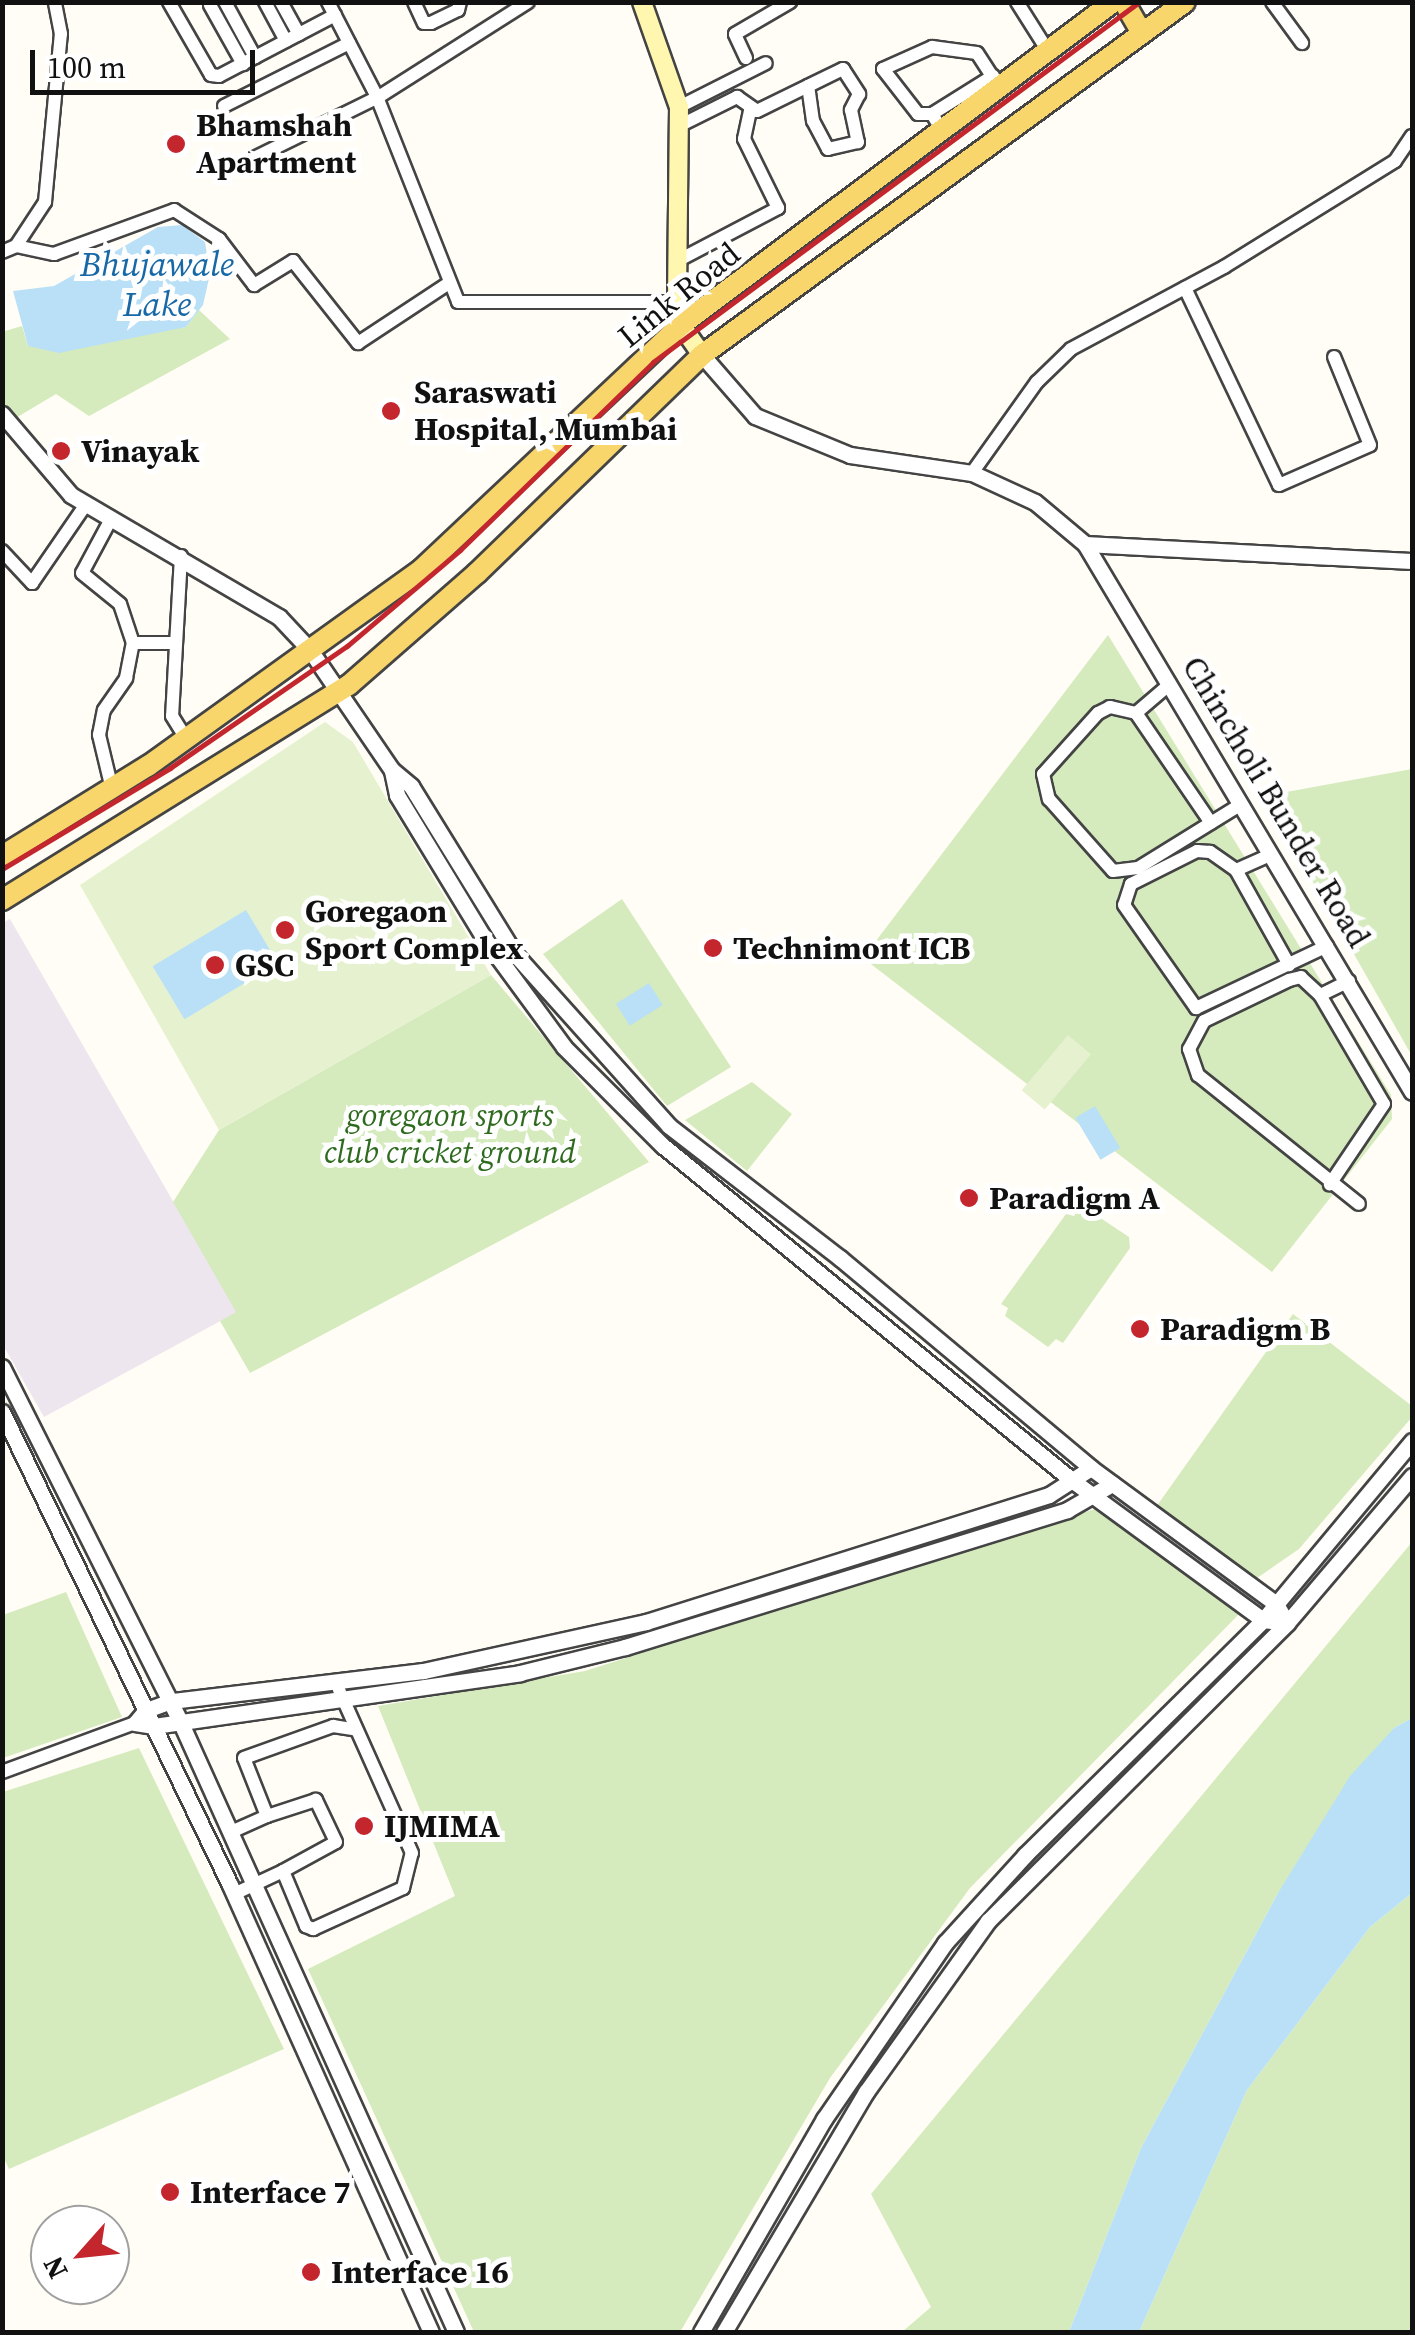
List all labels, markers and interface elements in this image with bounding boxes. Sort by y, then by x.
scale bar [35,30,260,92]
text: 100 m [47,47,126,88]
place label: Bhamshah Apartment [196,107,356,182]
marker: Bhamshah Apartment [165,133,187,155]
street label: Link Road [610,234,748,356]
water label: Bhujawale Lake [80,243,234,325]
place label: Saraswati Hospital, Mumbai [414,374,677,449]
marker: Saraswati Hospital, Mumbai [378,398,404,424]
place label: Vinayak [81,432,199,470]
marker: Vinayak [50,440,72,462]
street label: Chincholi Bunder Road [1174,650,1378,954]
place label: Goregaon Sport Complex [305,893,524,968]
marker: Goregaon Sport Complex [274,919,296,941]
place label: Technimont ICB [733,929,970,967]
marker: Technimont ICB [702,937,724,959]
place label: GSC [235,946,294,984]
marker: GSC [204,954,226,976]
park label: goregaon sports club cricket ground [324,1097,576,1172]
place label: Paradigm A [989,1179,1160,1217]
marker: Paradigm A [958,1187,980,1209]
place label: Paradigm B [1160,1310,1330,1348]
marker: Paradigm B [1129,1318,1151,1340]
place label: IJMIMA [384,1807,500,1845]
marker: IJMIMA [353,1815,375,1837]
place label: Interface 7 [190,2173,350,2211]
marker: Interface 7 [159,2181,181,2203]
north arrow [30,2205,130,2305]
text: N [33,2250,77,2285]
place label: Interface 16 [331,2253,509,2291]
marker: Interface 16 [300,2261,322,2283]

